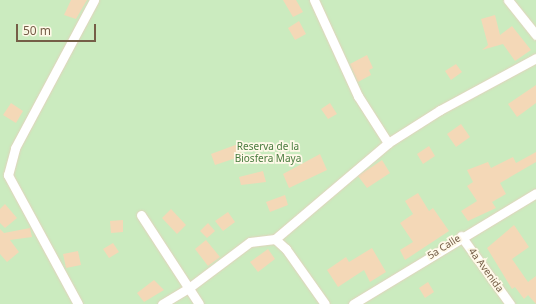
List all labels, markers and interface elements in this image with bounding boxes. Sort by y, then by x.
scale bar [18,16,98,42]
text: 50 m [23,22,51,39]
park label: Reserva de la Biosfera Maya [235,140,301,164]
street label: 5a Calle [425,232,463,262]
street label: 4a Avenida [466,246,506,294]

